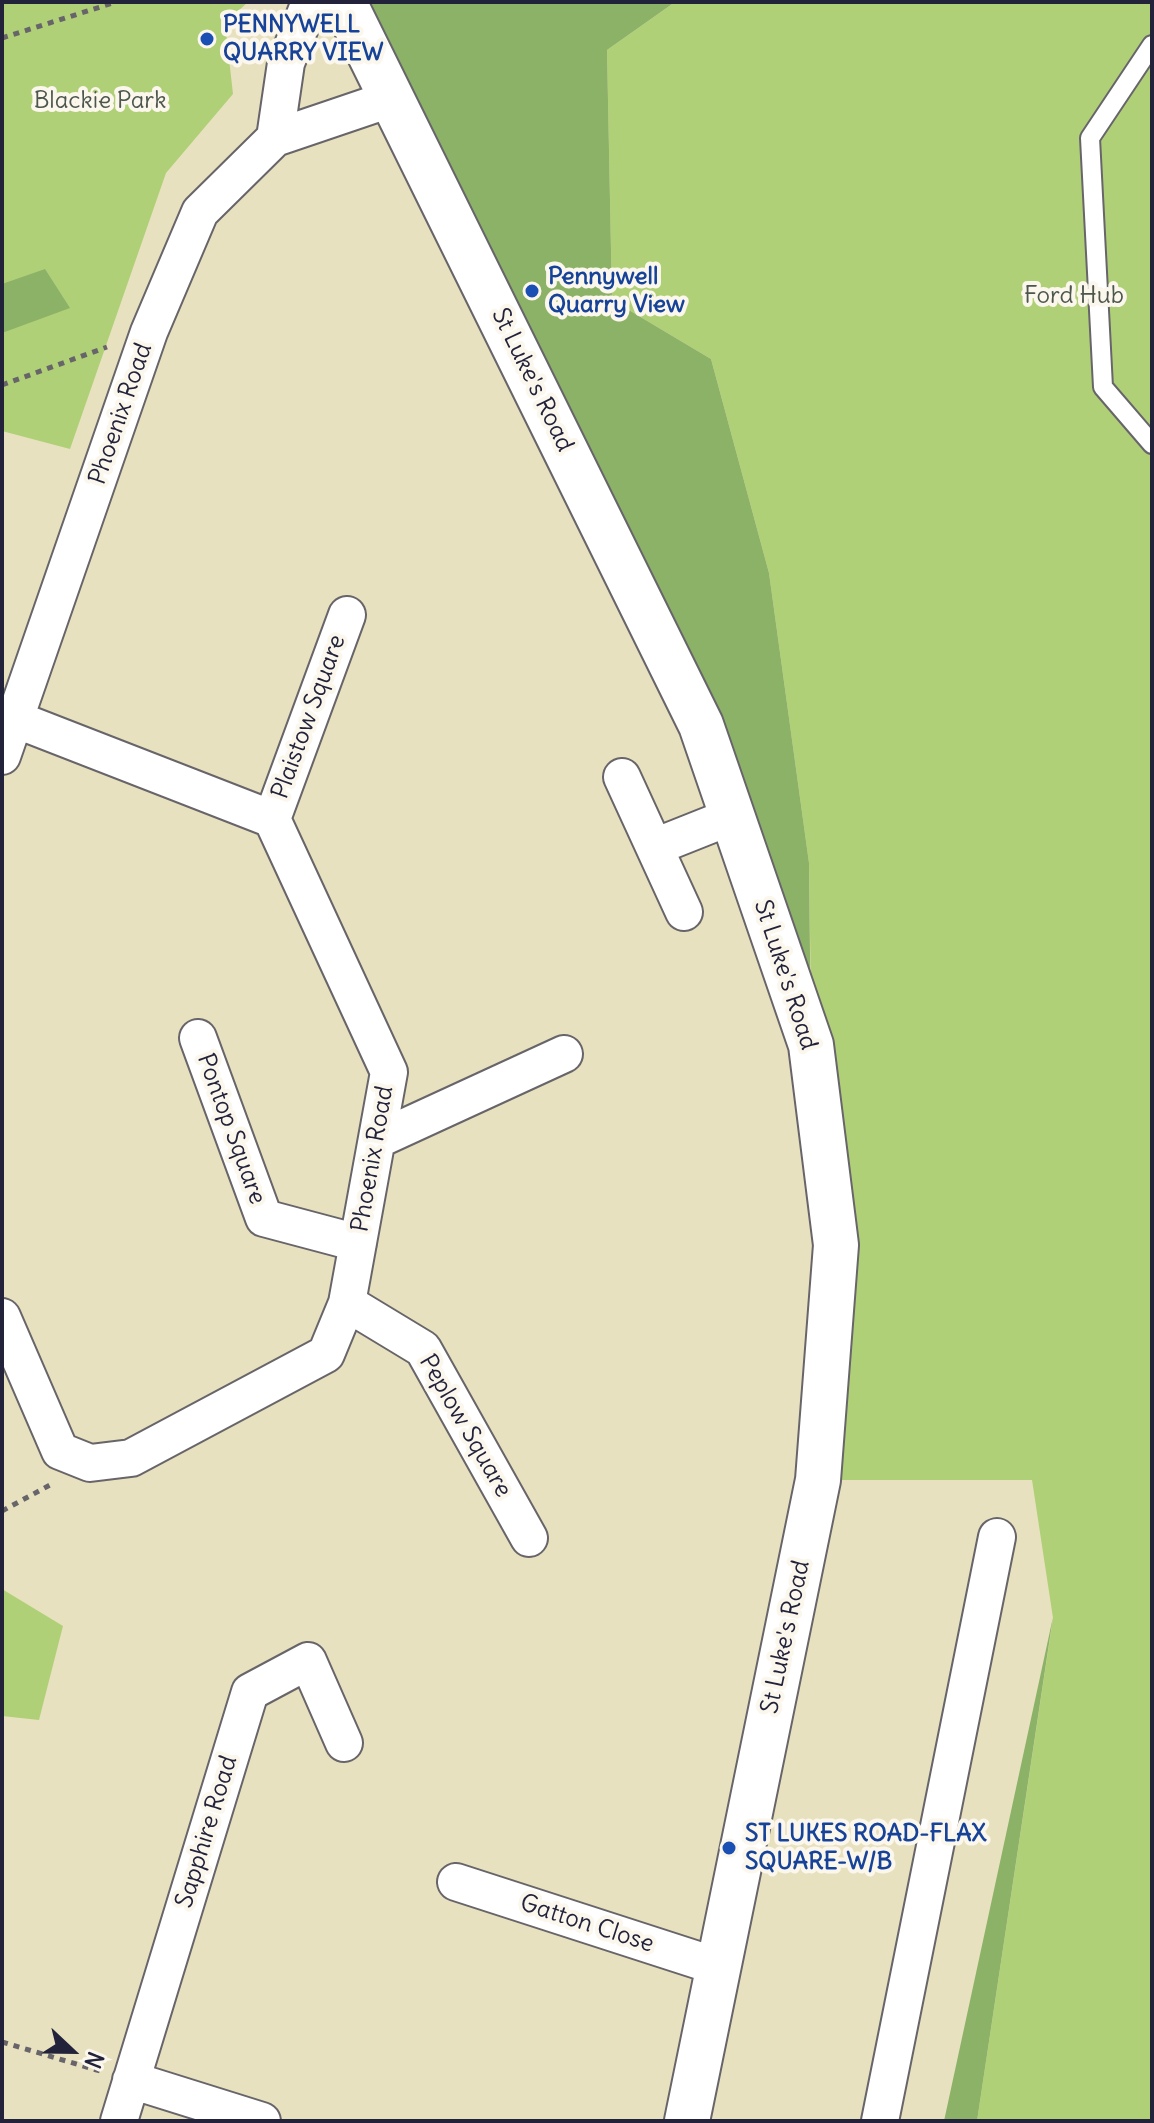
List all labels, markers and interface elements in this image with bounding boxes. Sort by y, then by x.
place label: PENNYWELL QUARRY VIEW [223,11,384,67]
marker: PENNYWELL QUARRY VIEW [198,30,216,48]
park label: Blackie Park [34,87,166,115]
place label: Pennywell Quarry View [548,263,685,319]
marker: Pennywell Quarry View [523,282,541,300]
park label: Ford Hub [1024,282,1124,310]
street label: St Luke's Road [485,304,579,456]
street label: Phoenix Road [83,339,159,489]
street label: Plaistow Square [266,631,352,803]
street label: St Luke's Road [747,896,823,1054]
street label: Pontop Square [190,1050,272,1208]
street label: Phoenix Road [346,1084,400,1234]
street label: Peplow Square [413,1350,517,1502]
street label: St Luke's Road [756,1558,816,1716]
street label: Sapphire Road [170,1752,244,1912]
place label: ST LUKES ROAD-FLAX SQUARE-W/B [745,1820,987,1876]
marker: ST LUKES ROAD-FLAX SQUARE-W/B [720,1839,738,1857]
street label: Gatton Close [517,1889,657,1959]
north arrow [32,2011,112,2091]
text: N [78,2048,110,2072]

